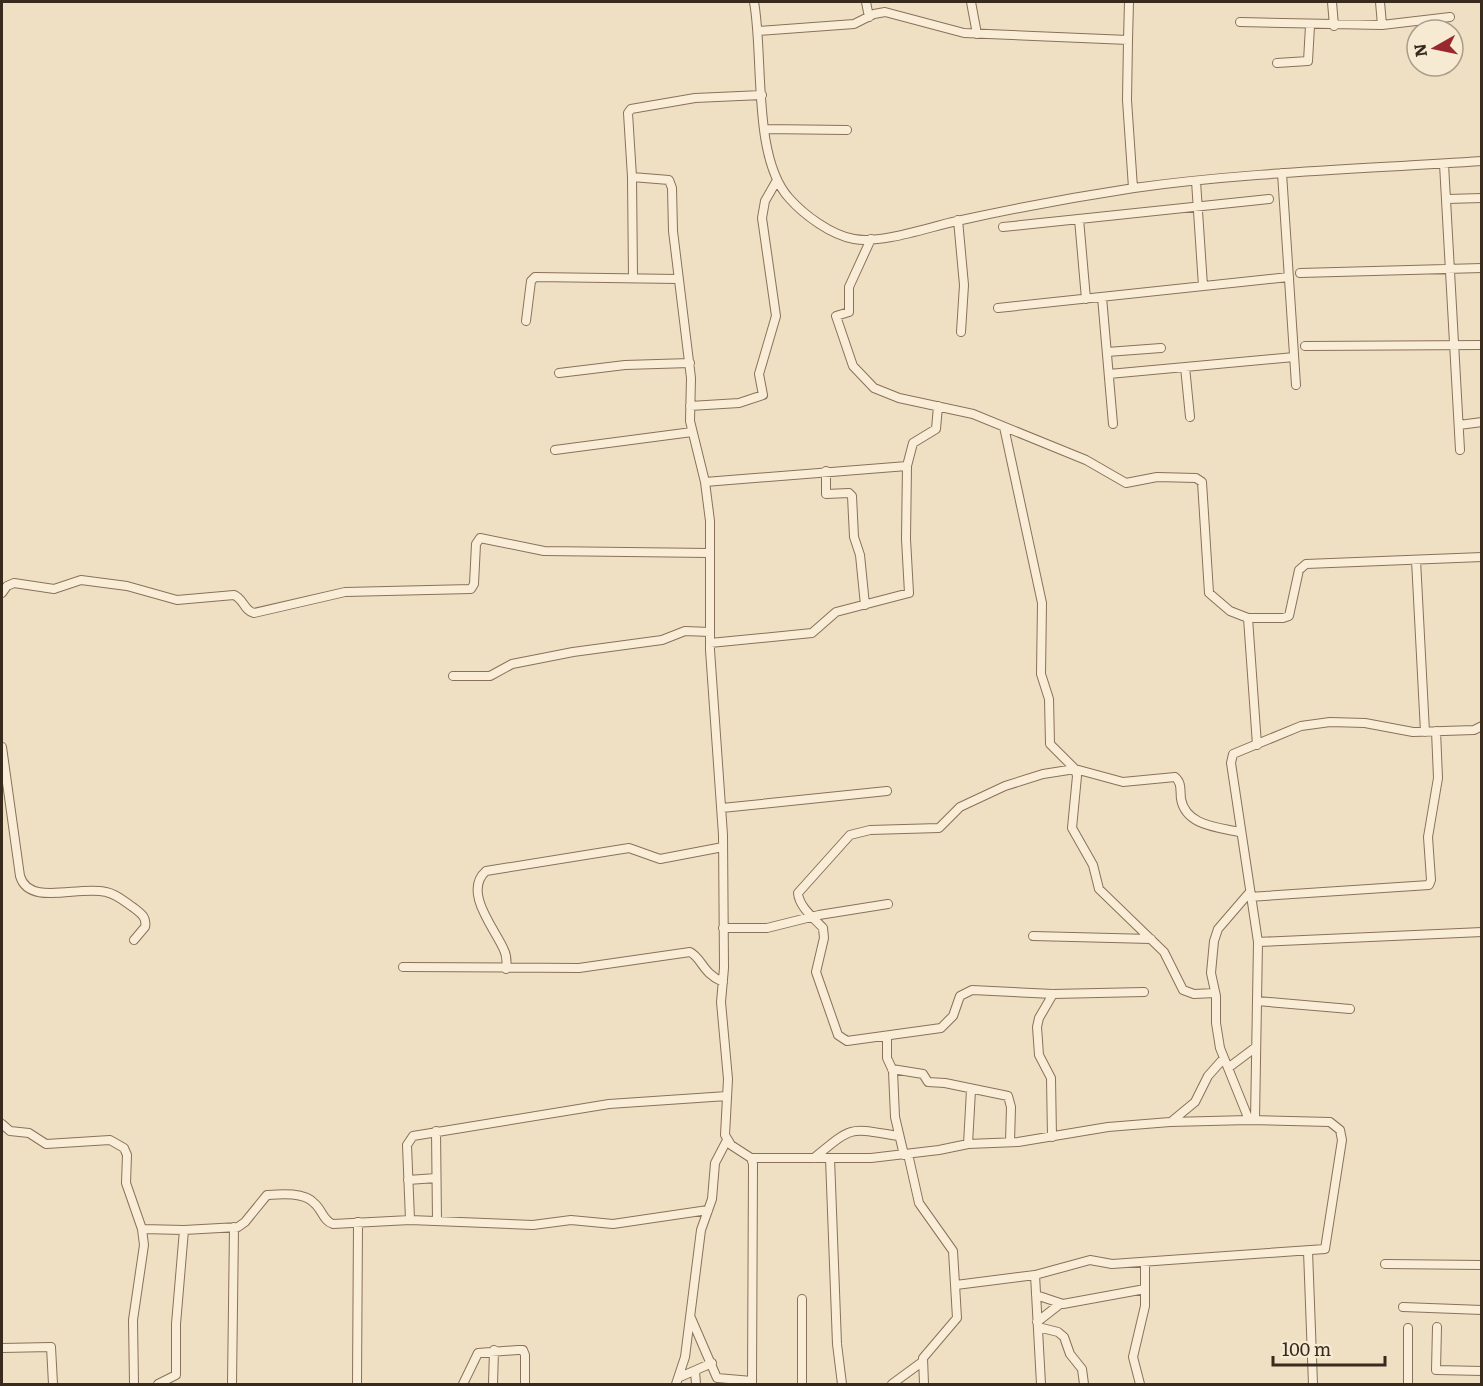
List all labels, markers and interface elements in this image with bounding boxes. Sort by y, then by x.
north arrow [1405,18,1465,78]
text: N [1406,42,1432,59]
scale bar [1273,1329,1386,1367]
text: 100 m [1282,1335,1331,1362]

